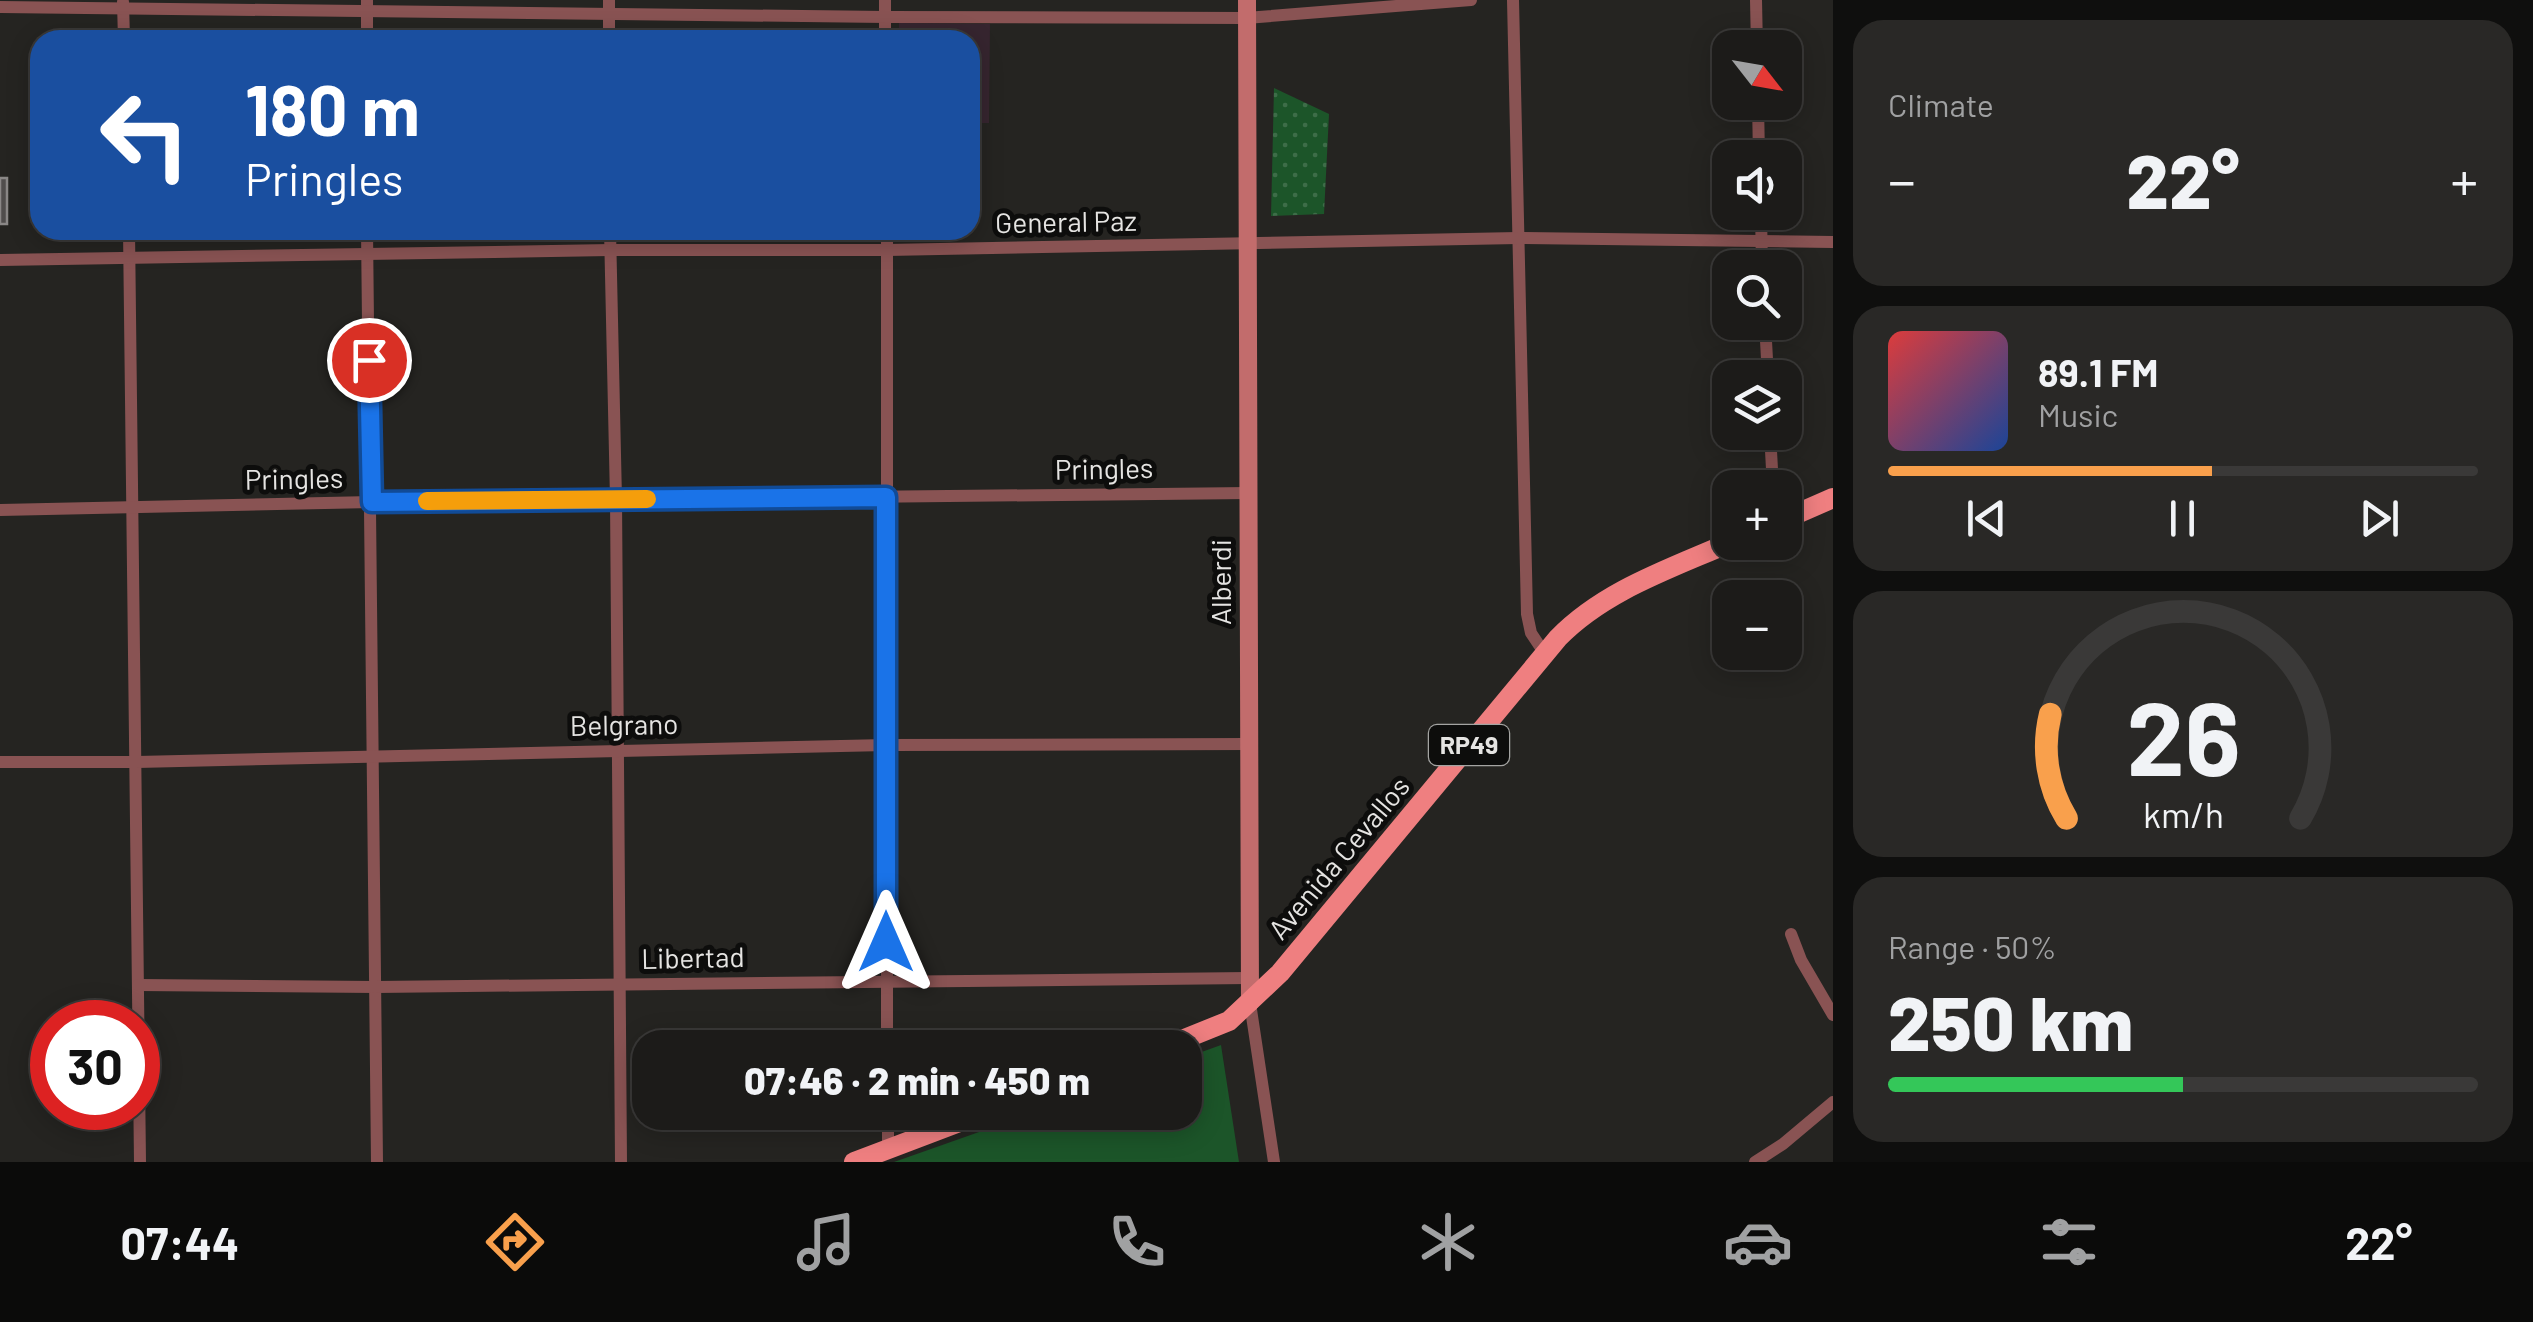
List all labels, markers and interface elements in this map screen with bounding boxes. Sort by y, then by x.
north arrow [1712,30,1802,120]
map controls [1712,30,1802,670]
text: 180 m [245,66,420,150]
icon: left [80,70,210,200]
text: Climate [1888,85,1994,123]
text: 22° [2126,134,2240,224]
button: sound [1712,140,1802,230]
text: − [1888,146,1916,212]
text: + [2450,146,2478,212]
text: Pringles [245,151,403,205]
street label: General Paz [995,203,1137,239]
button: search [1712,250,1802,340]
pin [327,318,412,403]
icon: arrive [342,333,397,388]
text: 89.1 FM [2038,349,2159,395]
button: layers [1712,360,1802,450]
text: Music [2038,395,2118,433]
street label: Pringles [1054,450,1154,486]
street label: Pringles [244,460,344,496]
button: + [1712,470,1802,560]
icon: previous [1959,491,2014,546]
icon: pause [2155,491,2210,546]
icon: next [2352,491,2407,546]
street label: Alberdi [1203,539,1237,625]
button: − [1712,580,1802,670]
text: 26 [2126,672,2240,797]
street label: Belgrano [569,706,679,742]
road number: RP49 [1429,725,1509,765]
street label: Avenida Cevallos [1260,769,1416,946]
text: km/h [2143,792,2223,835]
position arrow [834,890,938,994]
text: Range · 50% [1888,927,2057,965]
street label: Libertad [641,939,745,975]
text: 250 km [1888,976,2133,1066]
speed limit sign: 30 [30,1000,160,1130]
text: 07:46 · 2 min · 450 m [744,1057,1090,1103]
icon: directions [480,1207,550,1277]
icon: music [791,1207,861,1277]
icon: phone [1102,1207,1172,1277]
icon: climate [1413,1207,1483,1277]
icon: car [1723,1207,1793,1277]
icon: filters [2034,1207,2104,1277]
text: 07:44 [120,1215,239,1269]
text: 22° [2345,1215,2412,1269]

